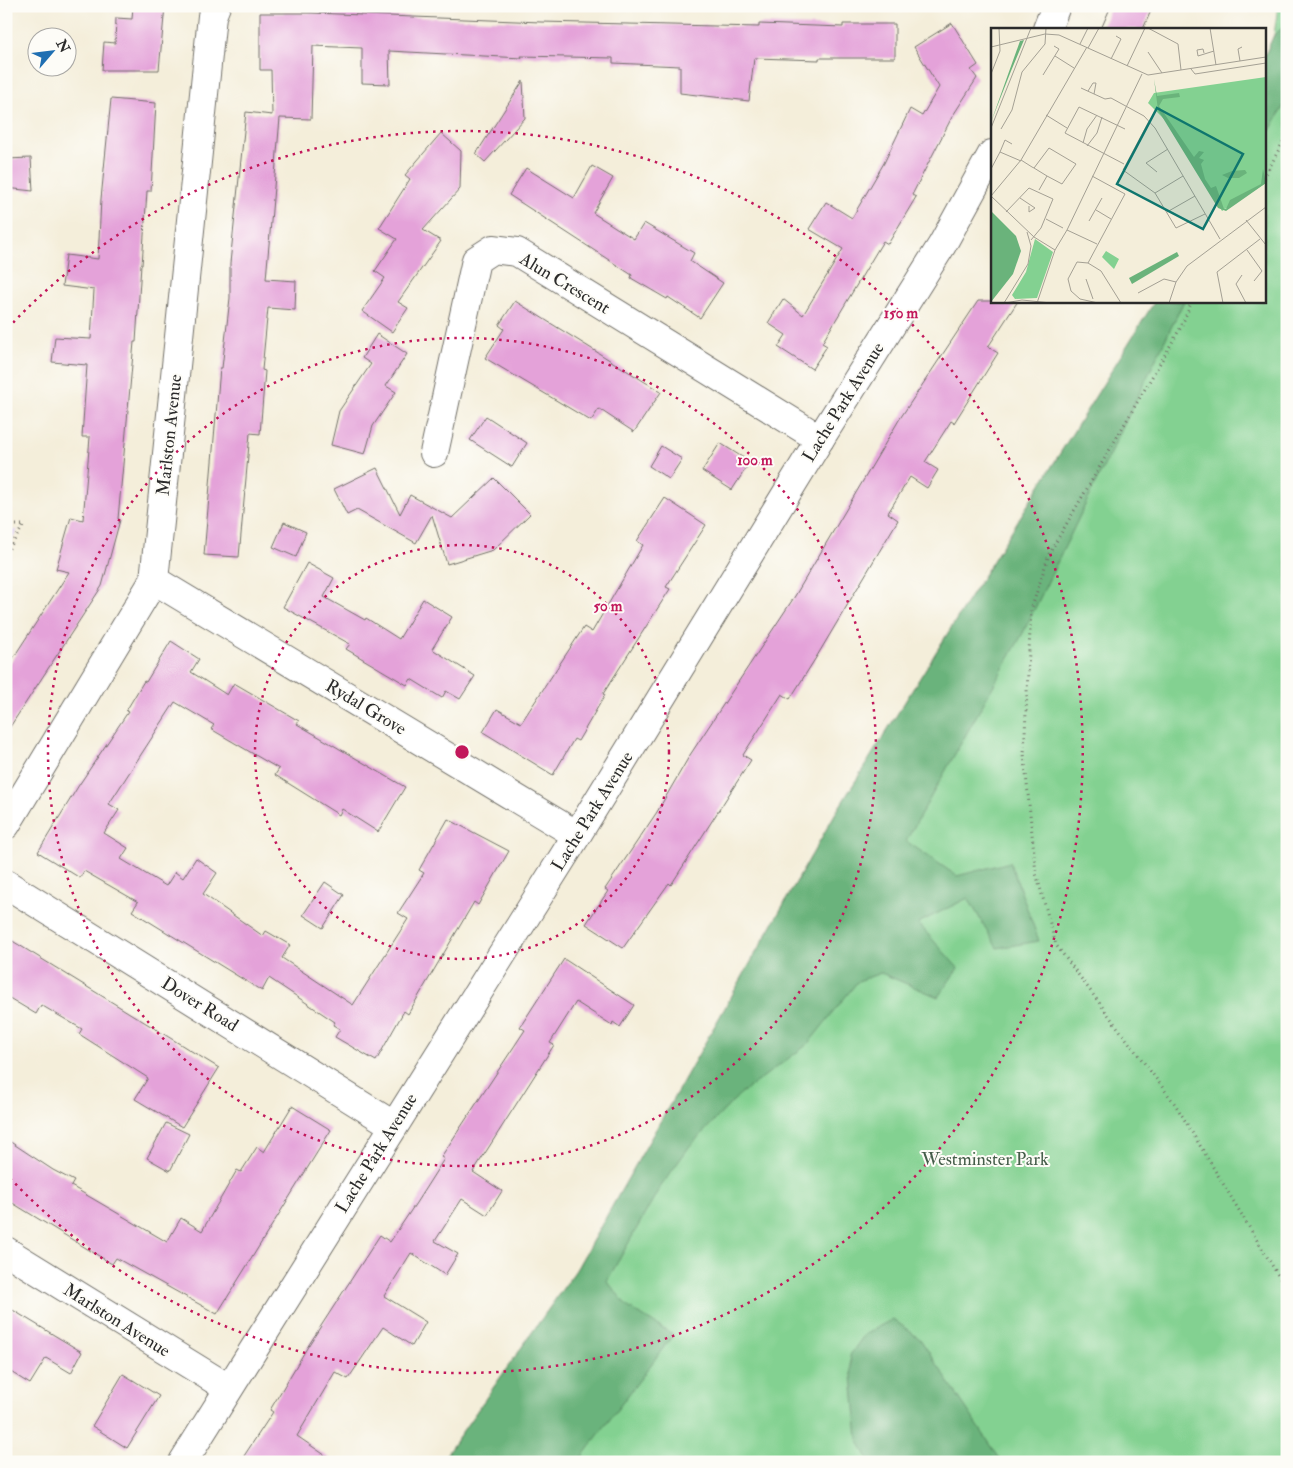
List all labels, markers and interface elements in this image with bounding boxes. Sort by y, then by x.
north arrow [28,28,78,78]
inset map [991,28,1266,302]
text: N [52,36,74,56]
street label: Alun Crescent [514,247,614,320]
text: 150 m [884,304,918,323]
street label: Lache Park Avenue [797,338,890,467]
street label: Marlston Avenue [152,373,187,497]
text: 100 m [737,451,773,470]
text: 50 m [594,597,623,616]
street label: Rydal Grove [321,674,411,741]
centre of rings [453,743,471,761]
street label: Lache Park Avenue [546,747,639,876]
street label: Dover Road [157,972,243,1037]
street label: Lache Park Avenue [330,1089,423,1218]
park label: Westminster Park [920,1148,1049,1171]
street label: Marlston Avenue [59,1278,175,1363]

